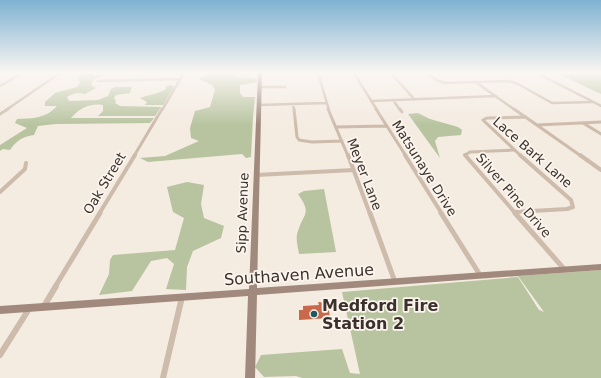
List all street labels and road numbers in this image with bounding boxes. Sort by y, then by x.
street label: Lace Bark Lane [490,114,575,191]
street label: Matsunaye Drive [389,118,460,219]
street label: Meyer Lane [344,136,385,212]
street label: Oak Street [80,150,129,217]
street label: Silver Pine Drive [473,150,554,241]
street label: Sipp Avenue [234,172,251,254]
street label: Southaven Avenue [223,260,375,289]

